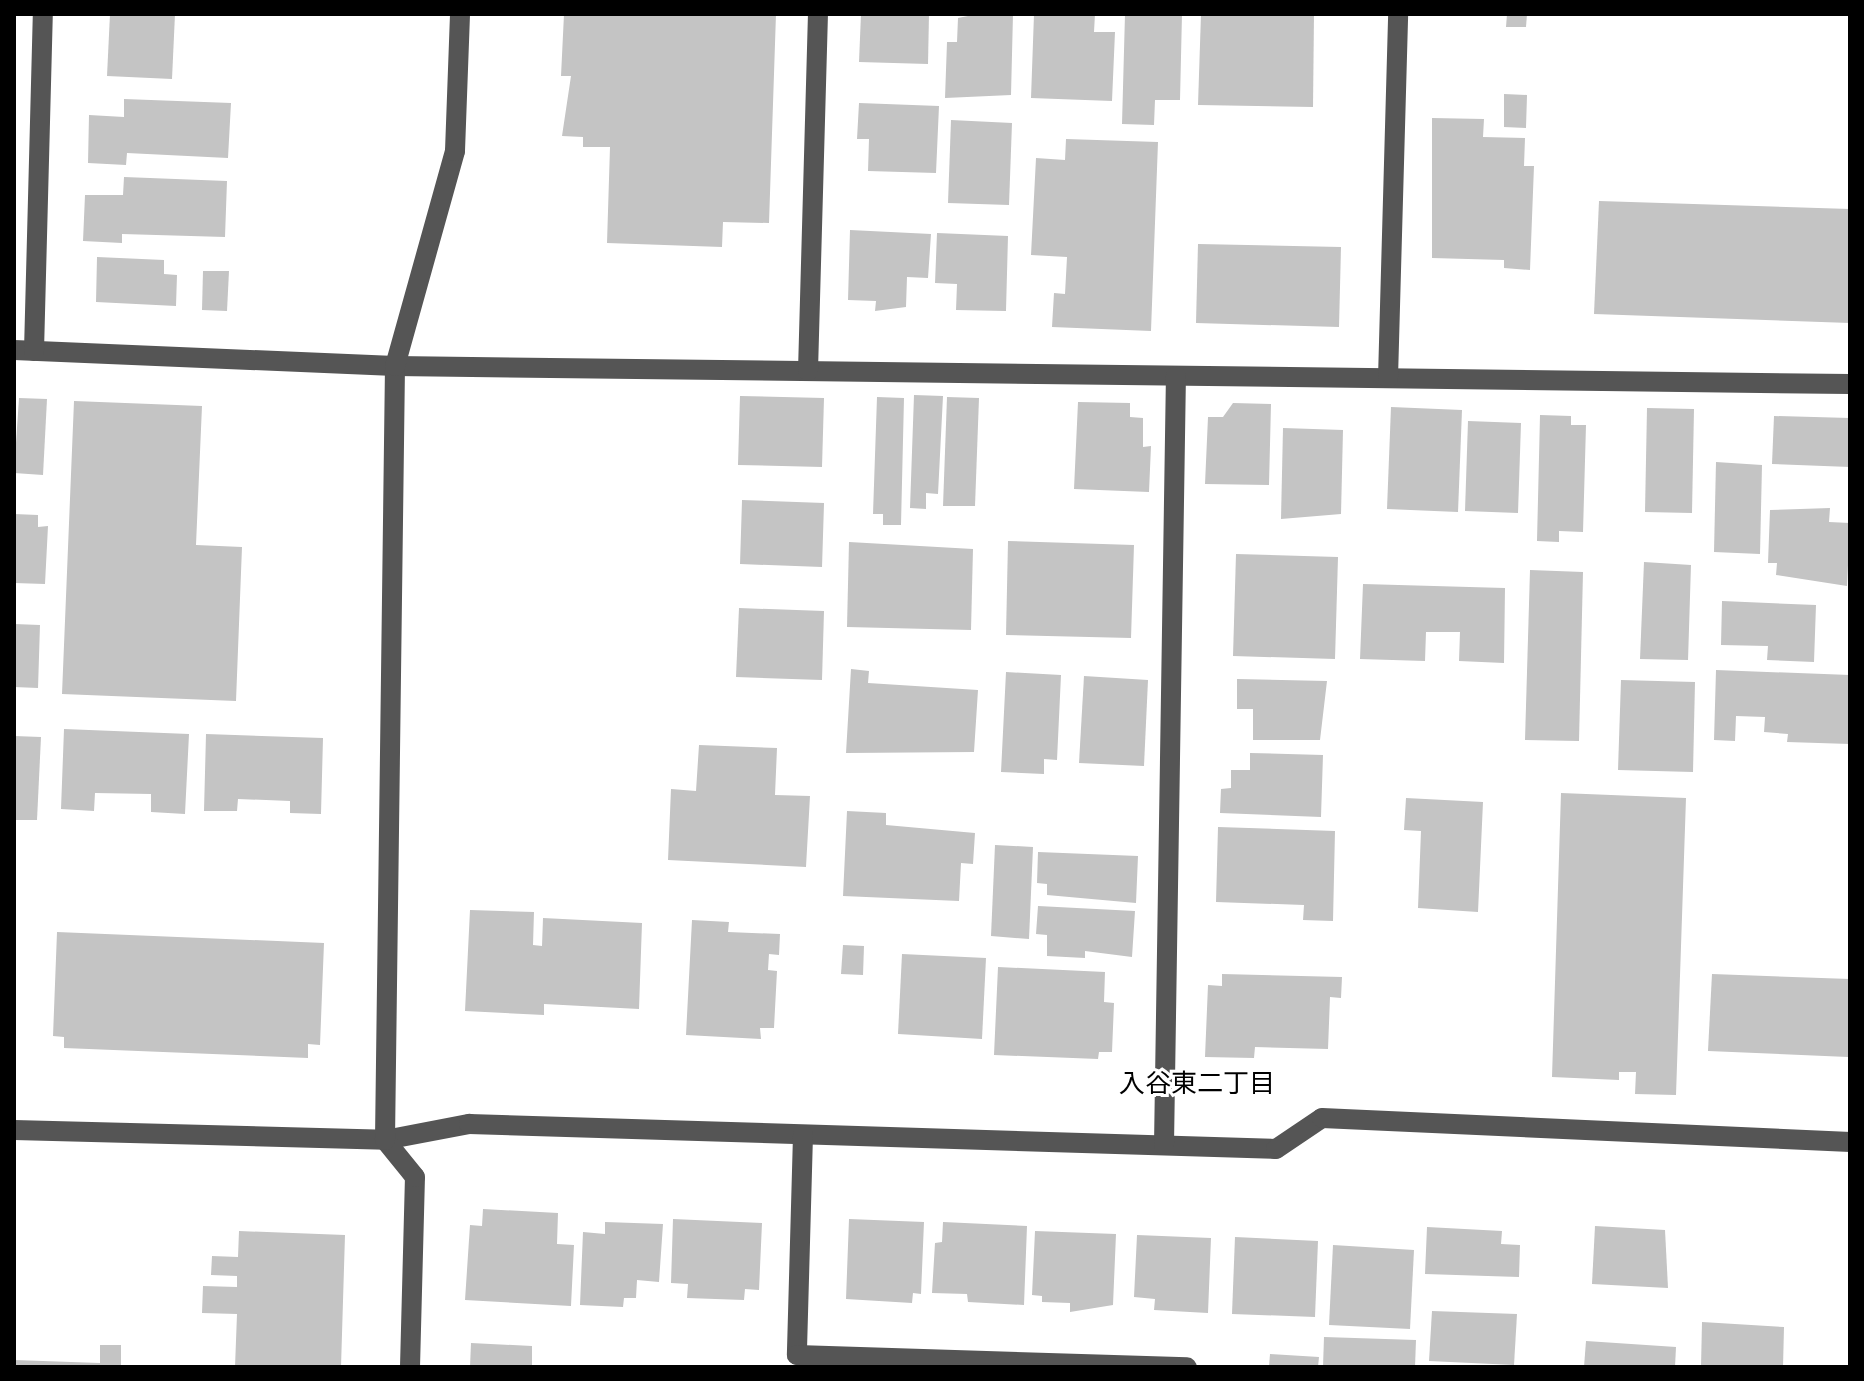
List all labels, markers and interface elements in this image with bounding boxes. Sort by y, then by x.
district label: 入谷東二丁目 [1119,1069,1275,1101]

